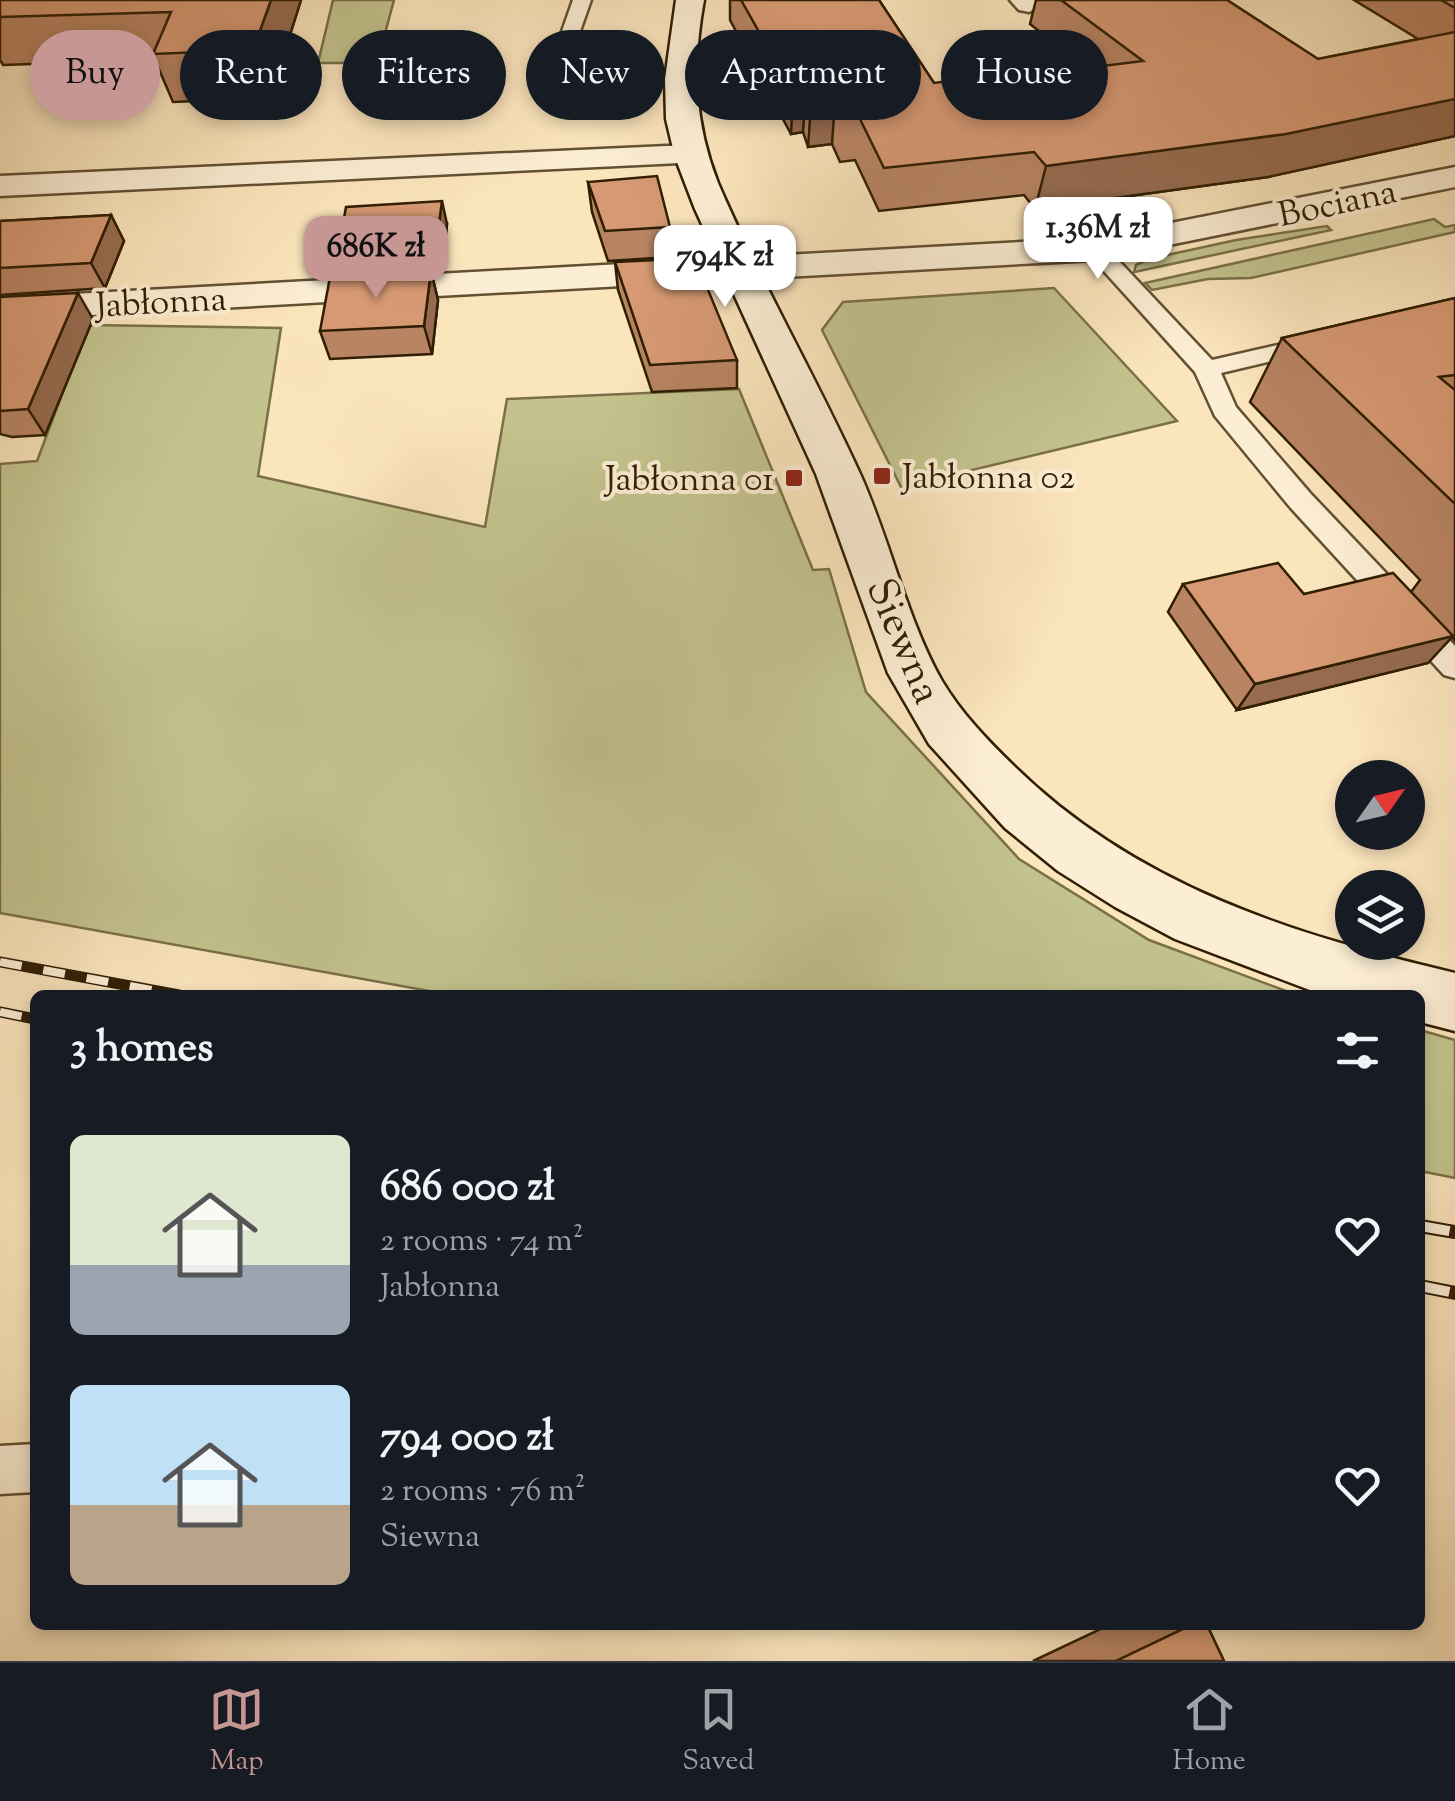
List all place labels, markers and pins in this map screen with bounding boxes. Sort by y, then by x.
pin: 1.36M zł [995,197,1201,282]
pin: 686K zł [284,216,468,301]
pin: 794K zł [633,225,817,310]
place label: Jabłonna 02 [900,454,1075,505]
place label: Jabłonna 01 [603,456,774,507]
marker: Jabłonna 02 [871,465,893,487]
marker: Jabłonna 01 [783,467,805,489]

